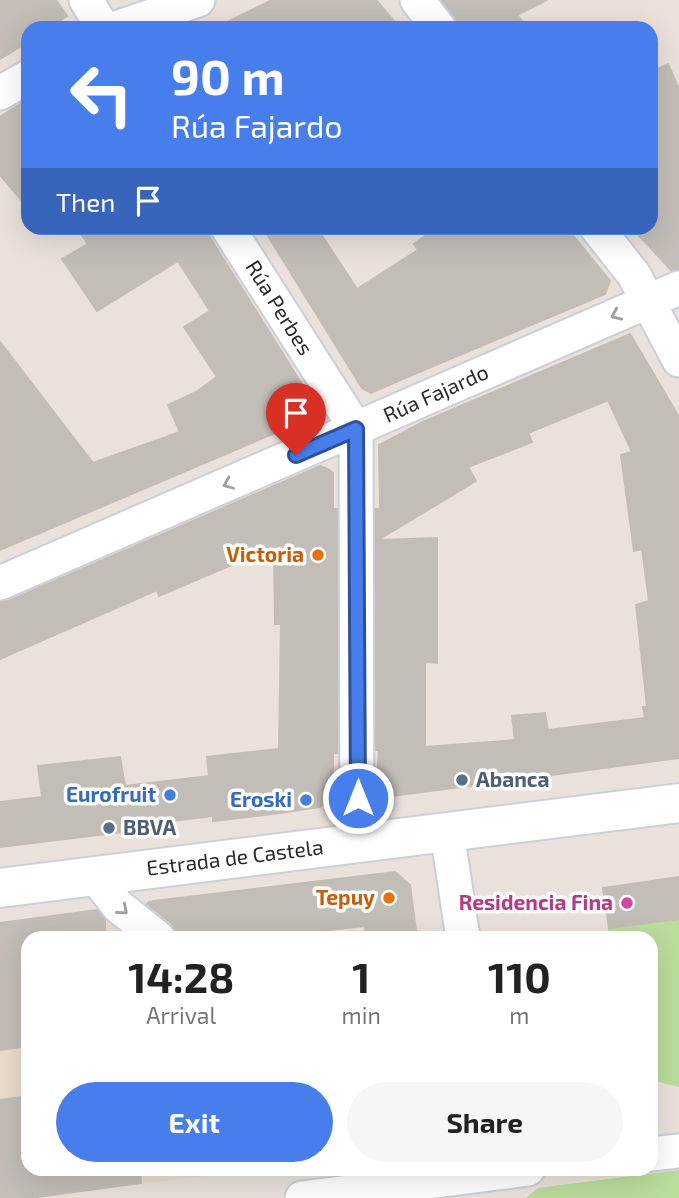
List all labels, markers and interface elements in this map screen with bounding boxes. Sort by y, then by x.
text: 90 m [171,46,285,105]
icon: left [56,49,147,140]
text: Rúa Fajardo [171,106,342,144]
icon: arrive [129,182,167,220]
text: Then [56,186,115,217]
street label: Rúa Perbes [241,255,319,359]
one-way arrow [611,307,623,321]
street label: Rúa Fajardo [379,358,492,428]
pin [266,383,326,455]
icon: arrive [277,394,315,432]
one-way arrow [223,476,235,490]
place label: Victoria [226,541,304,566]
marker: Victoria [310,547,326,563]
position arrow [321,761,395,835]
place label: Abanca [476,766,549,791]
marker: Abanca [454,772,470,788]
place label: Eurofruit [66,781,156,806]
place label: Eroski [230,786,292,811]
marker: Eurofruit [162,787,178,803]
marker: Eroski [298,792,314,808]
place label: BBVA [123,814,176,839]
marker: BBVA [101,820,117,836]
street label: Estrada de Castela [145,833,325,880]
place label: Tepuy [316,884,375,910]
place label: Residencia Fina [459,889,613,914]
marker: Tepuy [381,890,397,906]
marker: Residencia Fina [619,895,635,911]
one-way arrow [115,902,128,914]
text: 14:28 [128,951,234,1001]
text: 1 [352,951,370,1001]
text: 110 [488,951,551,1001]
text: Arrival [146,1001,216,1029]
text: min [342,1001,381,1029]
text: m [509,1001,529,1029]
button: Exit [56,1082,333,1162]
button: Share [347,1082,623,1162]

